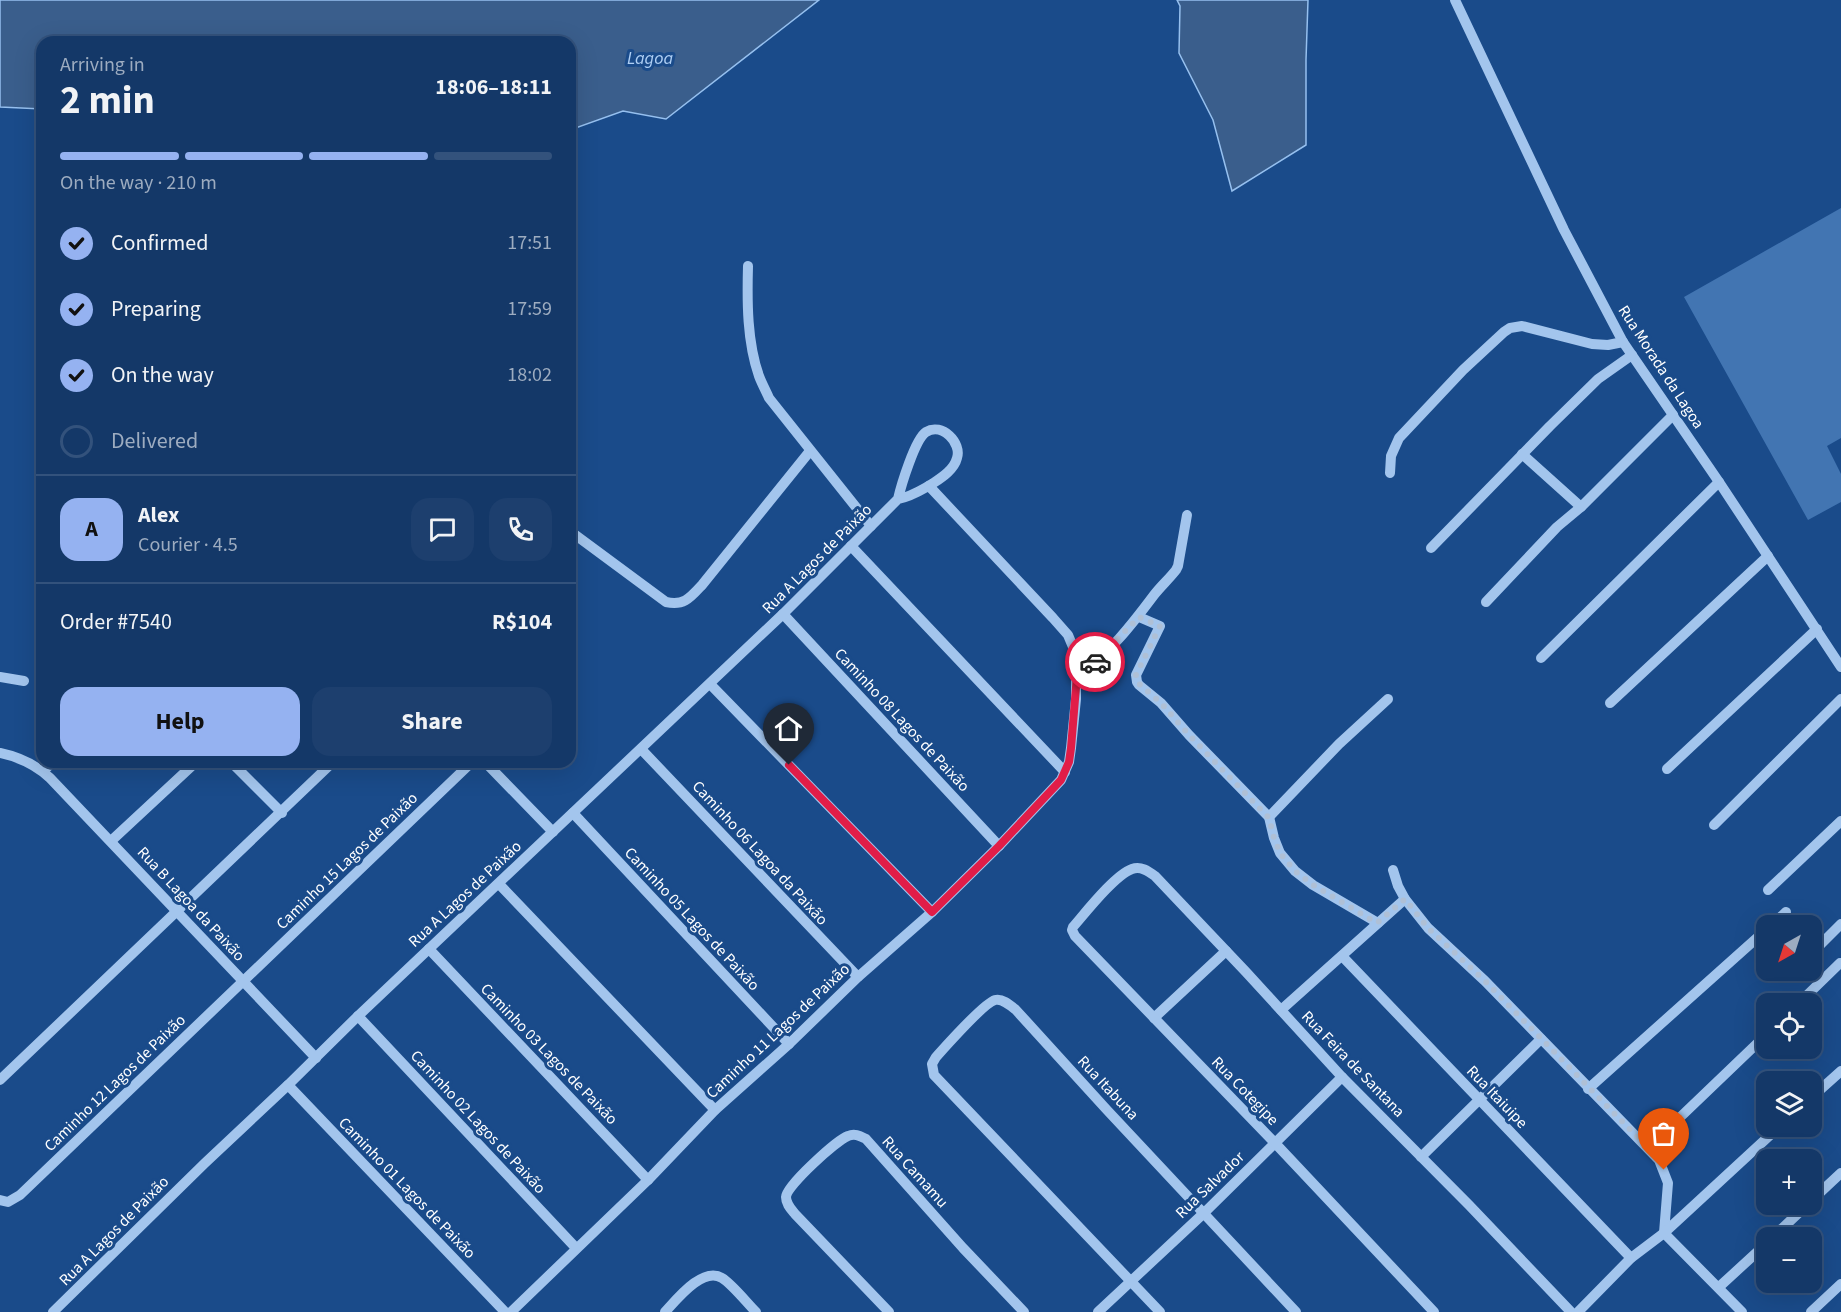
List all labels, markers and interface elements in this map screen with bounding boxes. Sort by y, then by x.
water label: Lagoa [627,46,673,71]
text: Arriving in [60,51,145,79]
text: 18:06–18:11 [435,71,552,103]
text: 2 min [60,73,155,129]
text: On the way · 210 m [60,169,217,197]
icon: check [60,227,93,260]
text: Confirmed [111,227,208,259]
text: 17:51 [507,229,552,257]
icon: check [60,293,93,326]
text: Preparing [111,293,201,325]
text: 17:59 [507,295,552,323]
street label: Rua Morada da Lagoa [1613,301,1709,433]
icon: check [60,359,93,392]
text: On the way [111,359,214,391]
text: 18:02 [507,361,552,389]
text: Delivered [111,425,198,457]
button: chat [411,498,474,561]
button: phone [489,498,552,561]
text: Alex [138,499,179,531]
street label: Rua A Lagos de Paixão [757,499,877,619]
text: A [85,513,98,545]
text: Courier · 4.5 [138,531,238,559]
text: Order #7540 [60,606,172,638]
text: R$104 [492,606,552,638]
courier [1065,632,1125,692]
street label: Caminho 08 Lagos de Paixão [829,643,975,797]
icon: car [1079,646,1112,679]
button: Help [60,687,300,756]
button: Share [312,687,552,756]
pin [763,703,814,765]
icon: home [772,712,805,745]
street label: Caminho 06 Lagoa da Paixão [687,776,833,930]
street label: Caminho 15 Lagos de Paixão [271,787,423,935]
street label: Rua A Lagos de Paixão [404,836,526,952]
street label: Rua B Lagoa da Paixão [132,842,250,966]
street label: Caminho 05 Lagos de Paixão [619,842,765,996]
north arrow [1756,915,1822,981]
map controls [1756,915,1822,1293]
street label: Caminho 11 Lagos de Paixão [701,958,855,1104]
street label: Caminho 03 Lagos de Paixão [475,978,623,1130]
button: locate [1756,993,1822,1059]
street label: Rua Feira de Santana [1296,1006,1410,1122]
street label: Caminho 12 Lagos de Paixão [39,1009,191,1157]
street label: Caminho 02 Lagos de Paixão [405,1045,551,1199]
street label: Rua Itabuna [1072,1051,1144,1125]
street label: Rua Cotegipe [1206,1052,1284,1130]
street label: Rua Itaiuipe [1461,1061,1533,1133]
button: layers [1756,1071,1822,1137]
pin [1638,1108,1689,1170]
street label: Caminho 01 Lagos de Paixão [333,1112,481,1264]
icon: bag [1647,1117,1680,1150]
street label: Rua Camamu [877,1131,953,1213]
street label: Rua Salvador [1171,1146,1250,1224]
button: + [1756,1149,1822,1215]
street label: Rua A Lagos de Paixão [54,1171,174,1291]
button: − [1756,1227,1822,1293]

